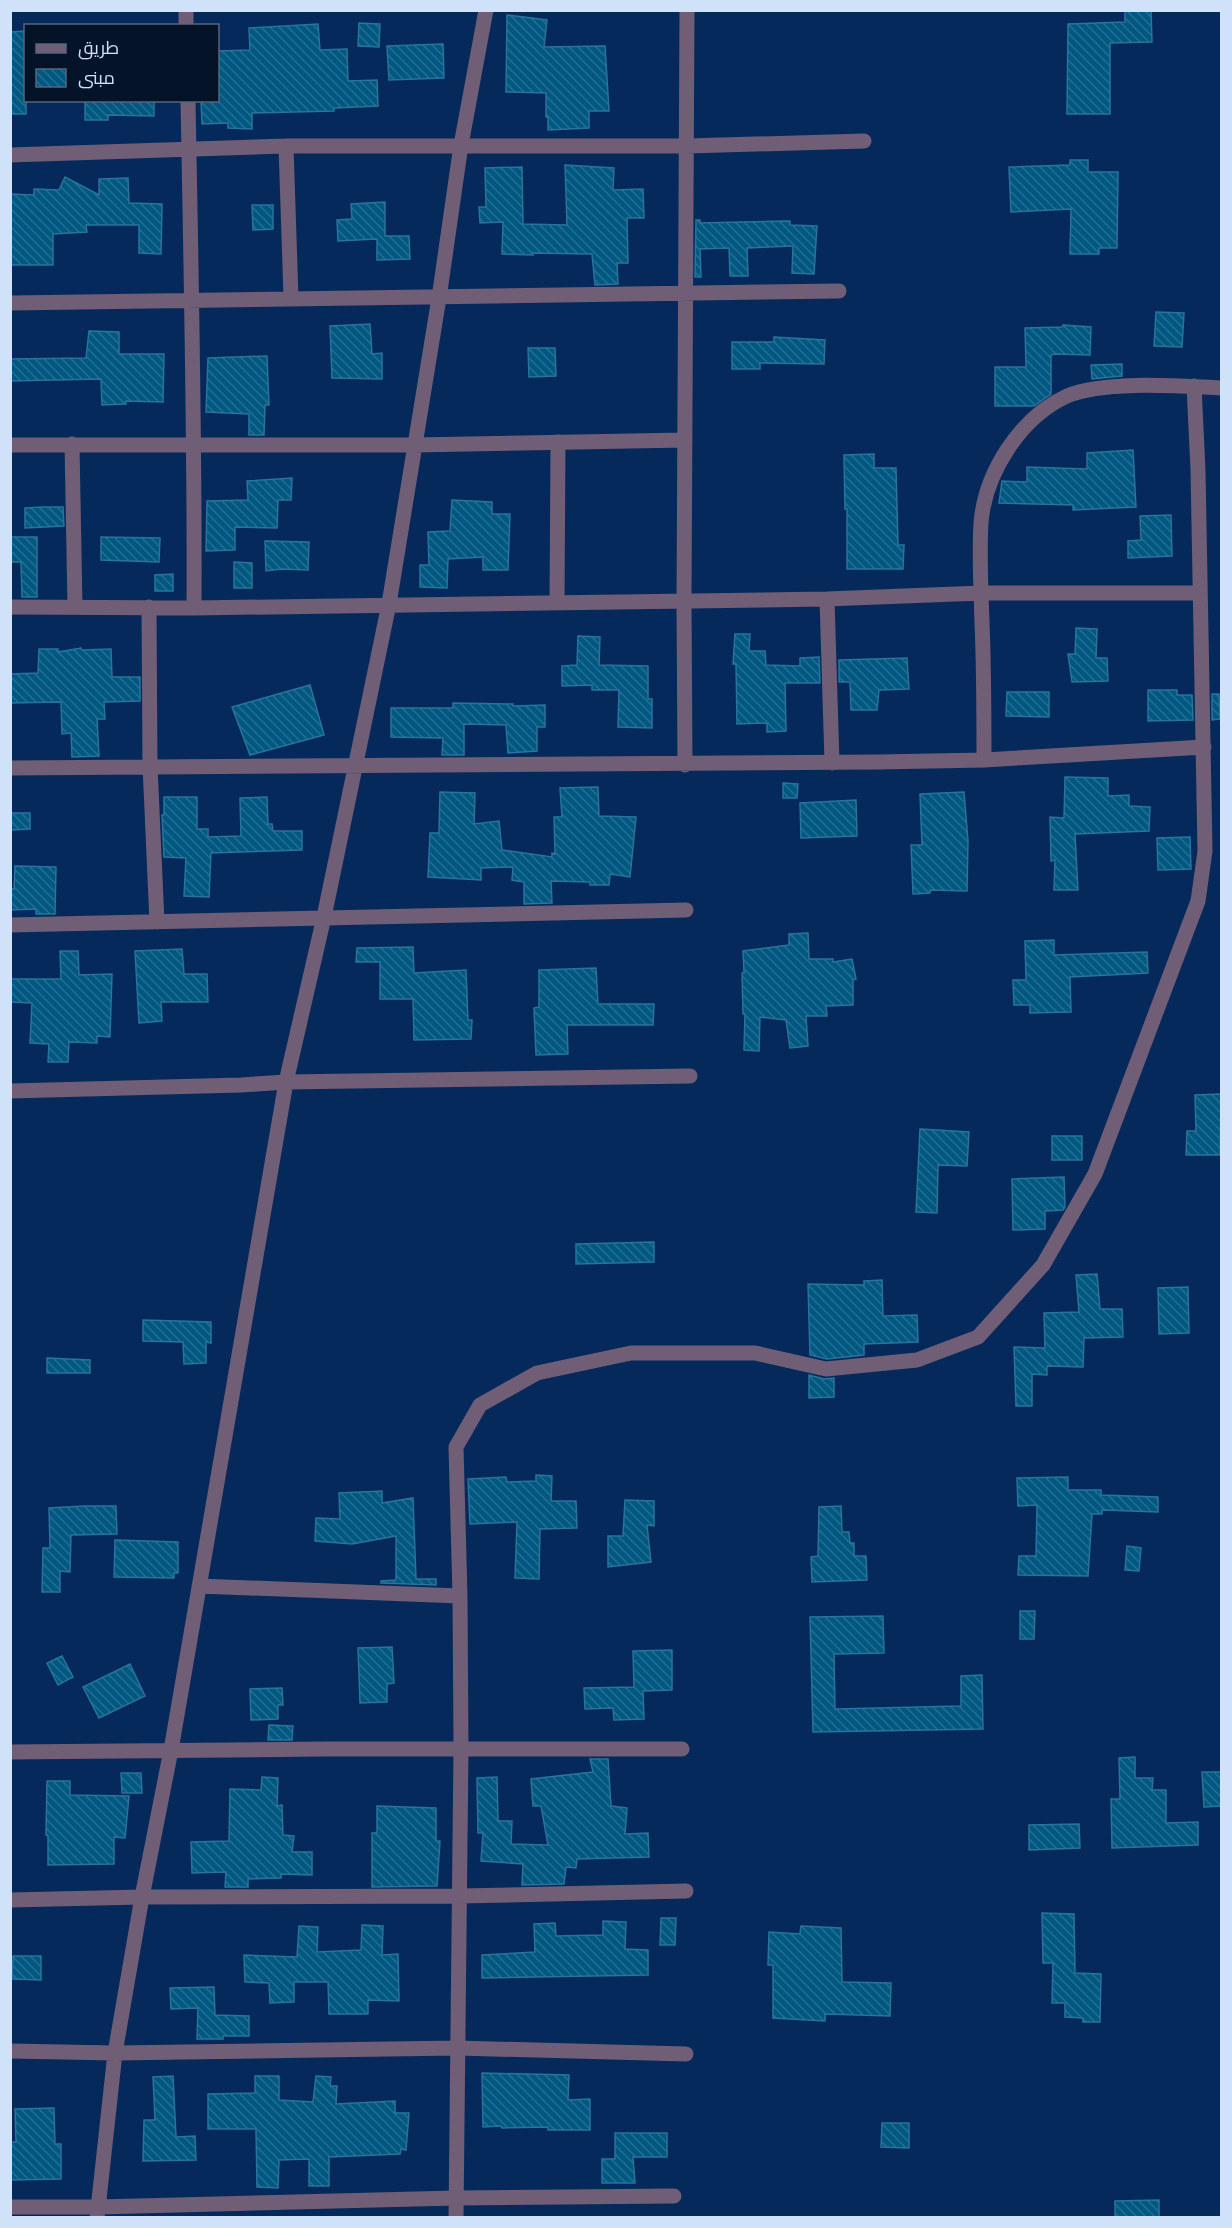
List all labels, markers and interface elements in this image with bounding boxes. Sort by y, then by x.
legend [24,24,219,102]
text: طريق [78,36,119,60]
text: مبنى [78,66,115,89]

